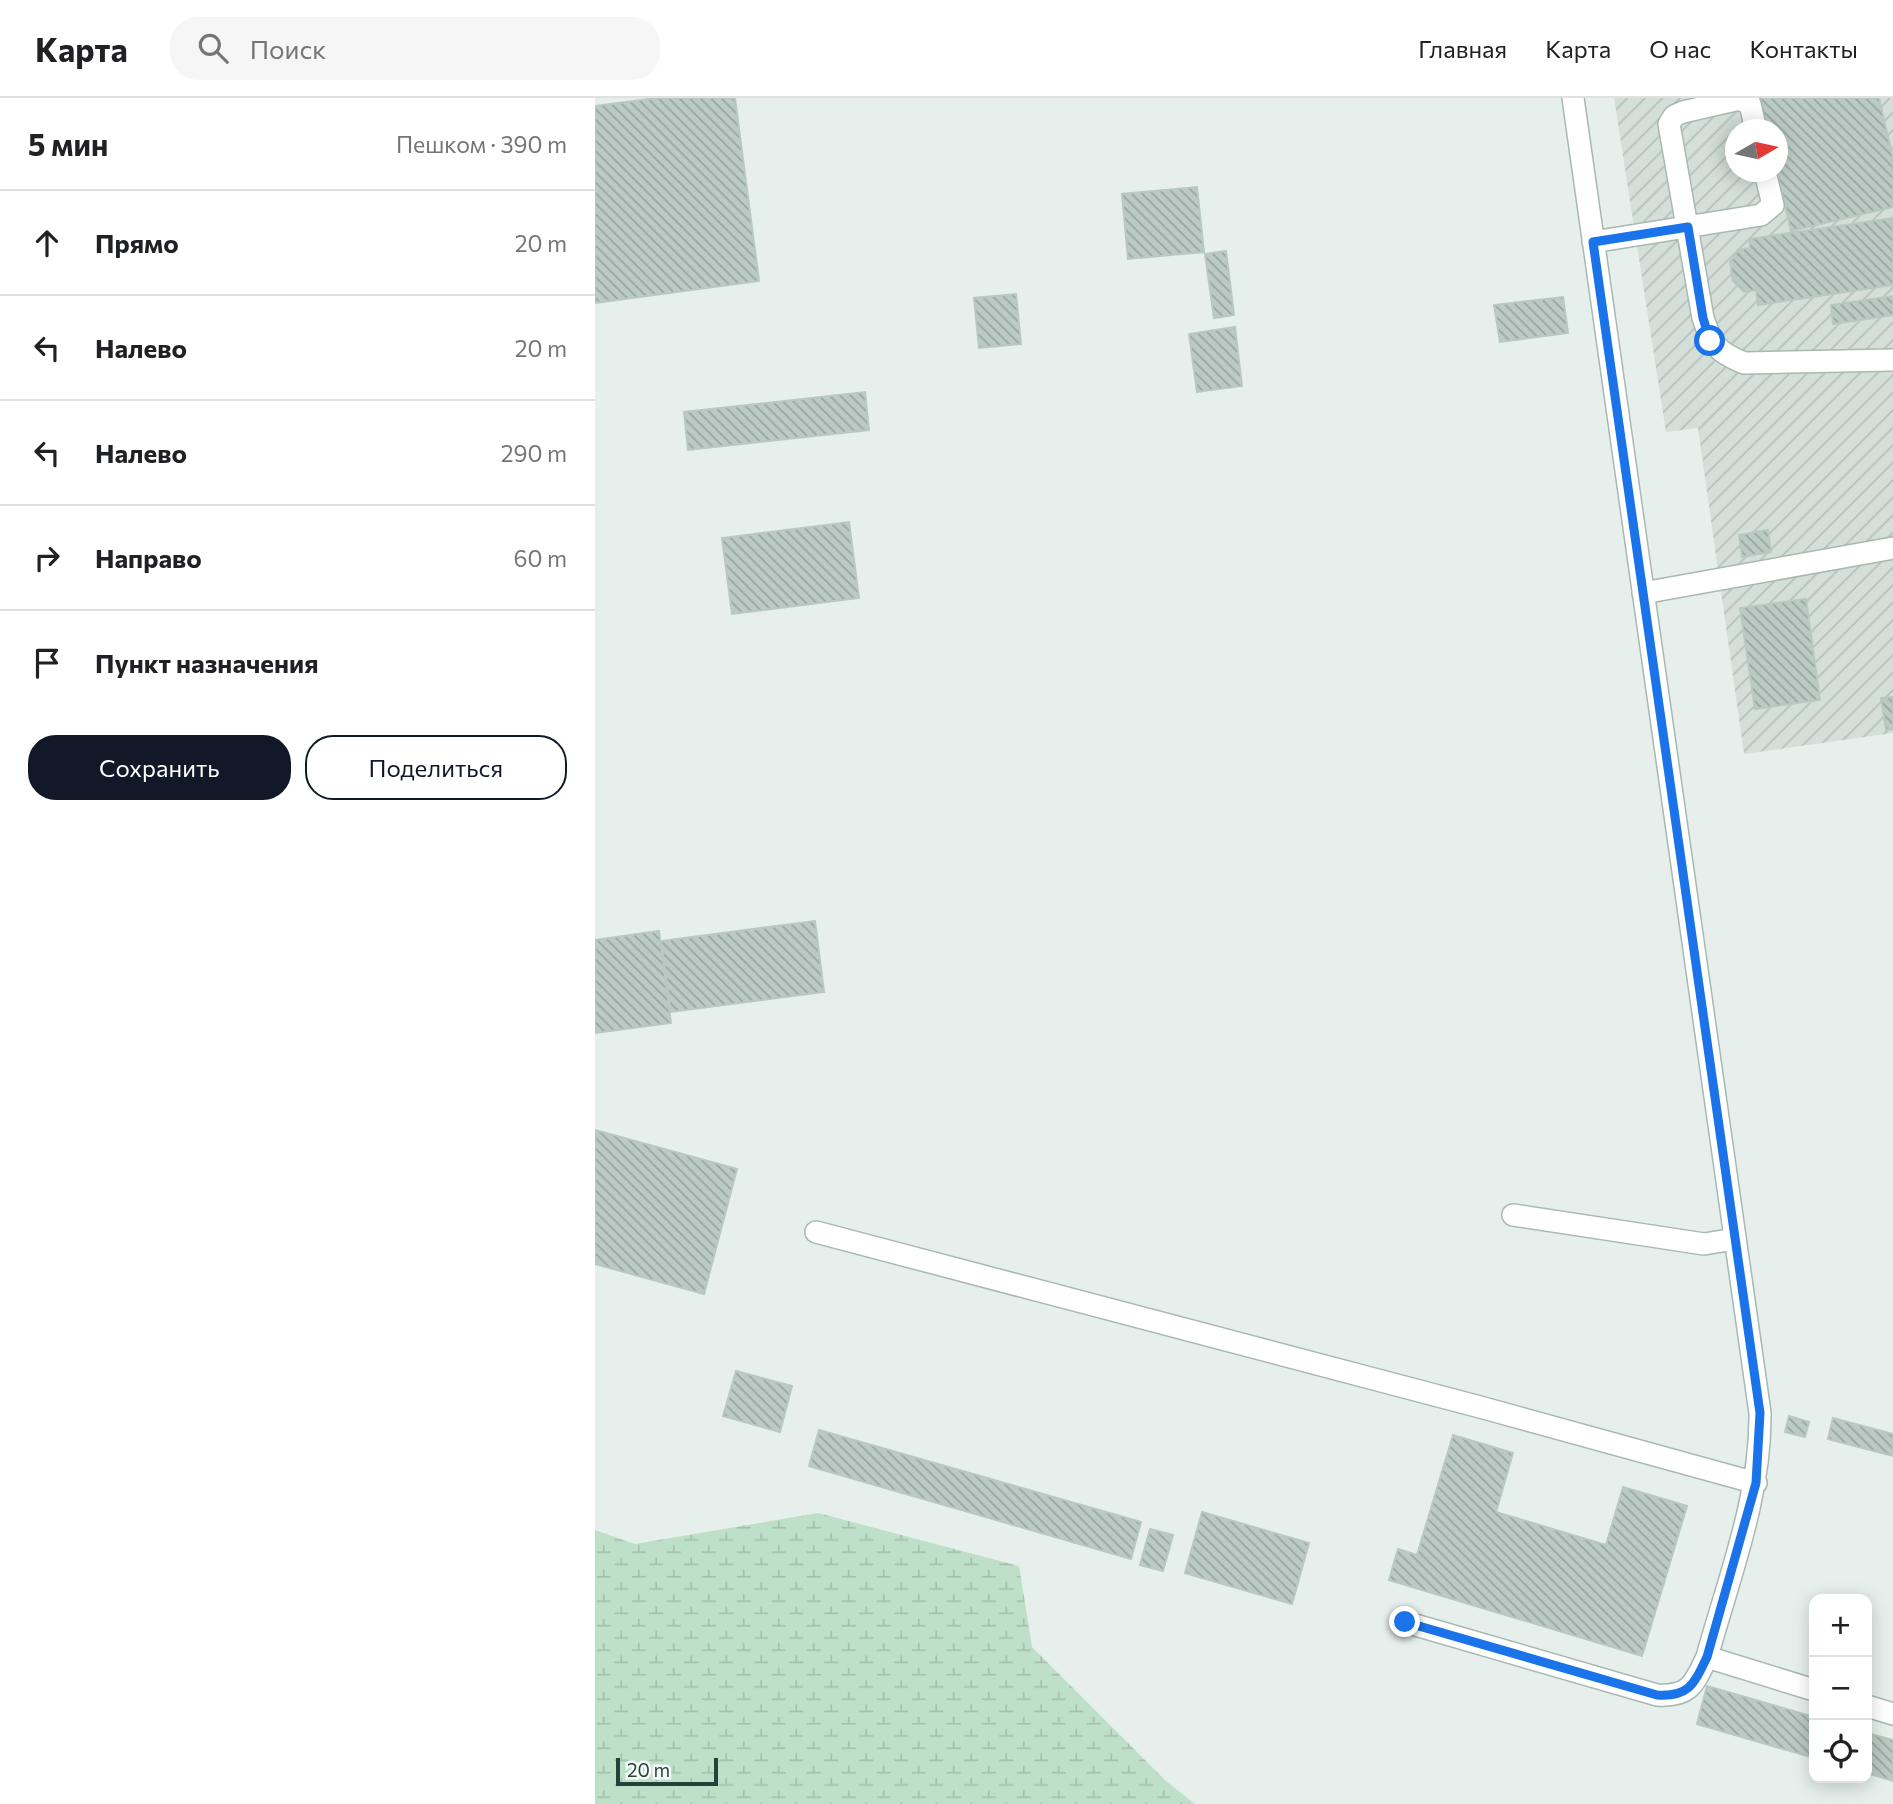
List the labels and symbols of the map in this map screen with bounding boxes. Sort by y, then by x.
north arrow [1725,119,1788,182]
route start [1694,325,1725,356]
route end [1389,1606,1420,1637]
scale bar [616,1755,717,1787]

